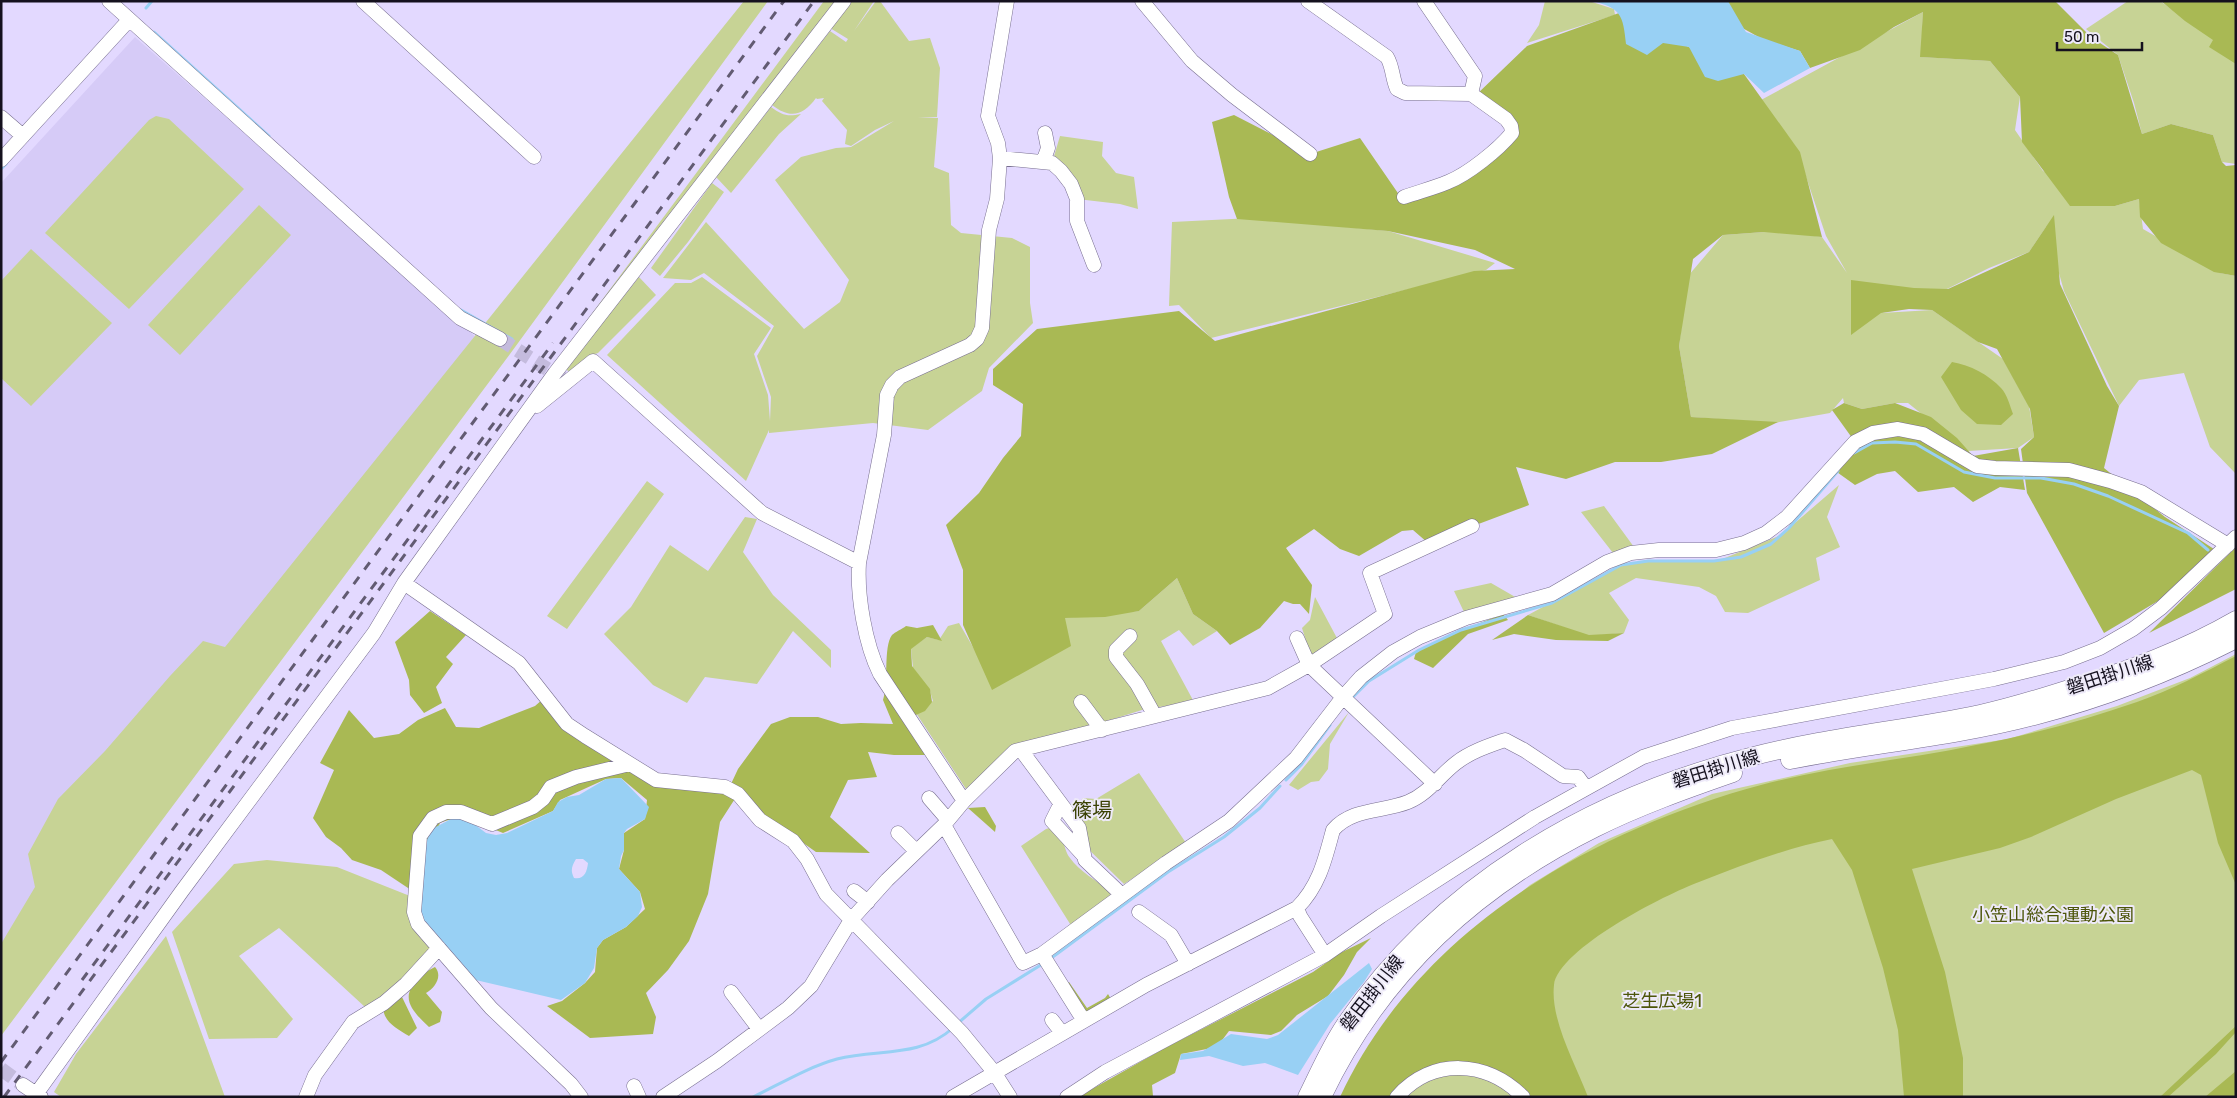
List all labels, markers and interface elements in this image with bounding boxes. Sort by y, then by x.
scale bar [2057,20,2142,52]
text: 50 m [2064,28,2099,46]
street label: 磐田掛川線 [2064,651,2156,699]
street label: 磐田掛川線 [1670,745,1762,793]
district label: 篠場 [1072,798,1112,822]
park label: 小笠山総合運動公園 [1972,904,2134,926]
street label: 磐田掛川線 [1336,951,1408,1035]
park label: 芝生広場1 [1622,990,1702,1012]

